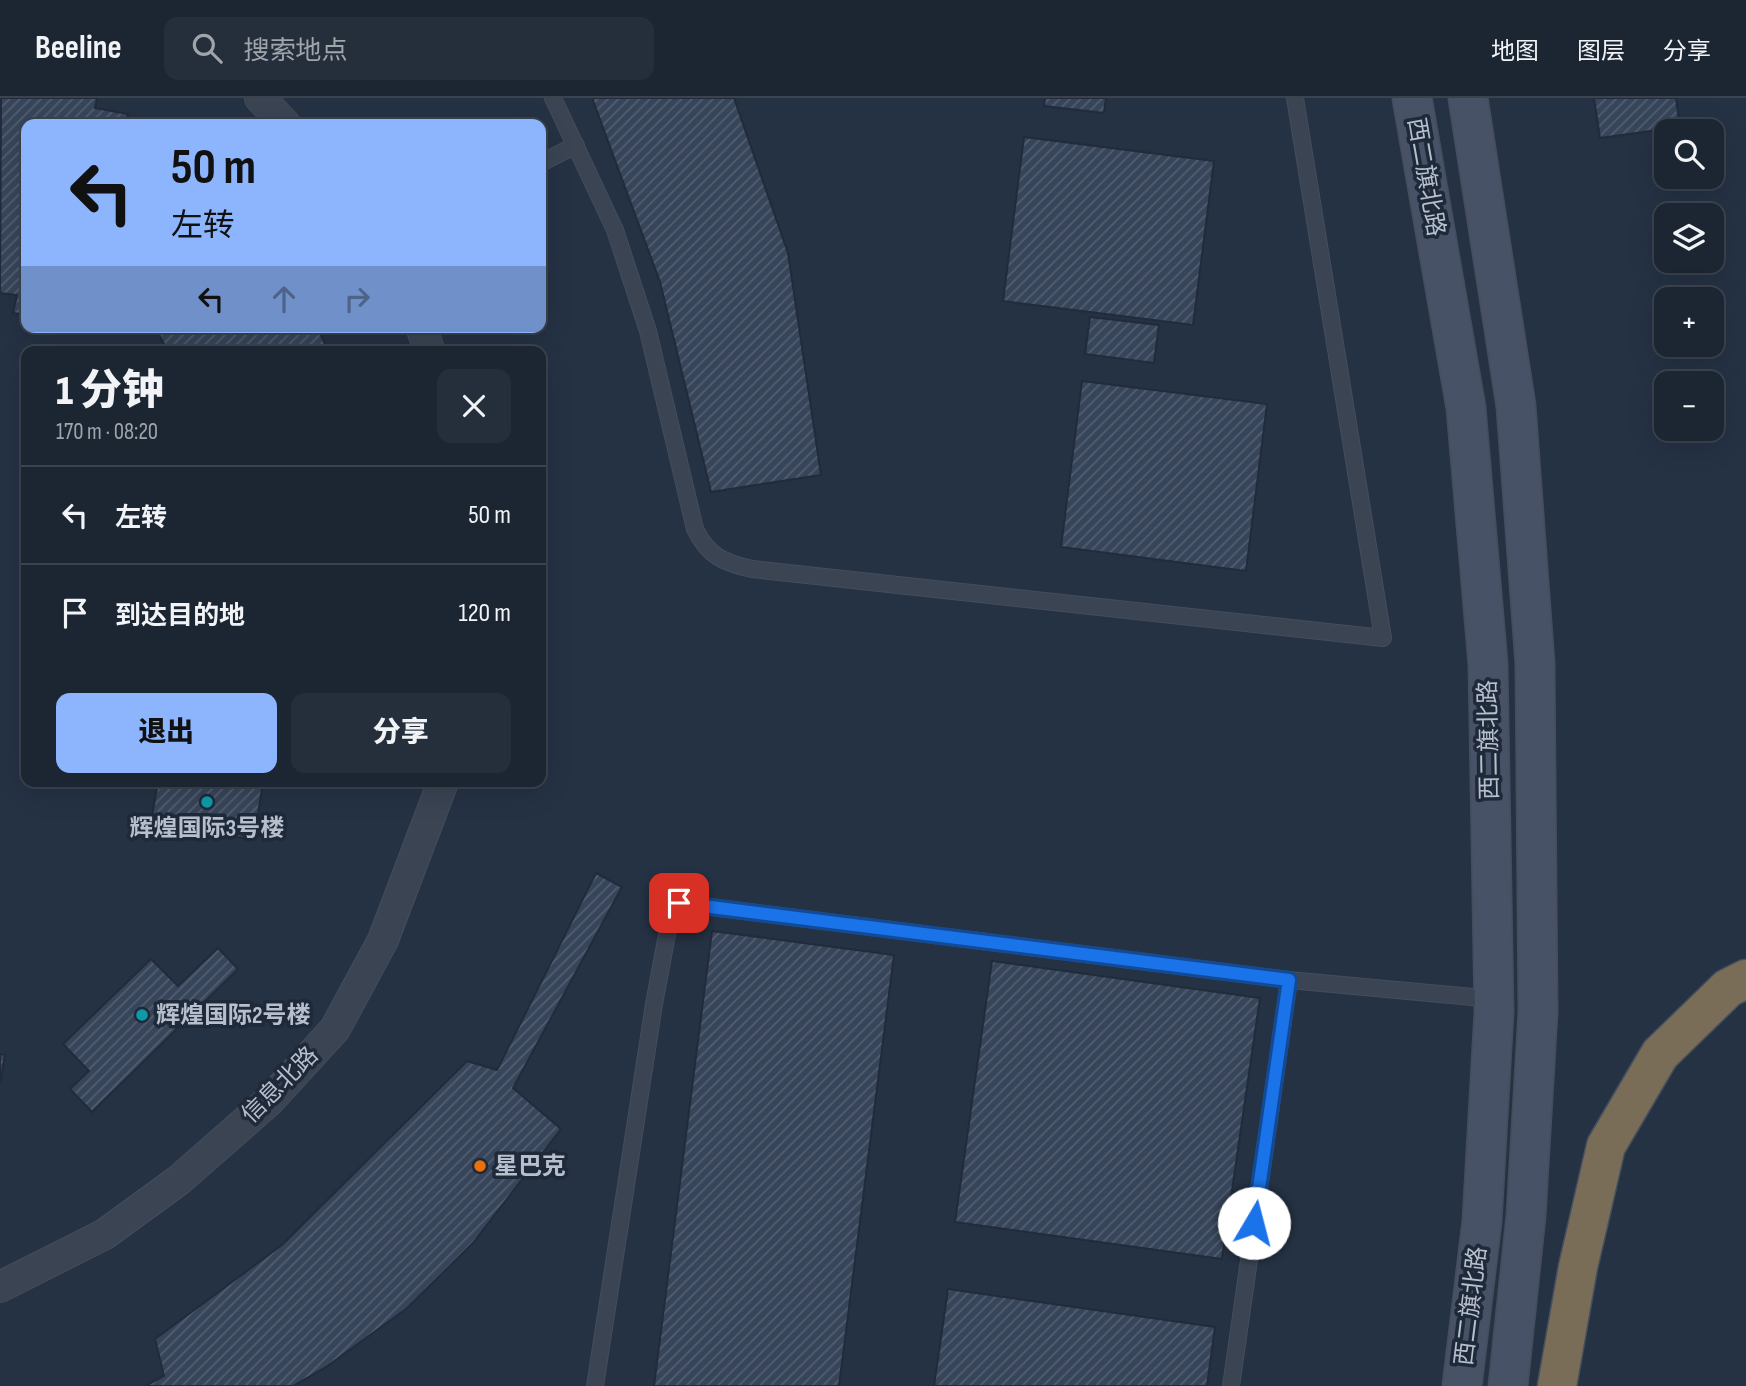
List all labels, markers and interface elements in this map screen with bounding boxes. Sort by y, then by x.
search box [164,17,654,80]
text: Beeline [35,28,122,68]
icon: search [188,29,226,67]
text: 搜索地点 [244,36,348,67]
text: 地图 [1491,37,1539,66]
text: 图层 [1577,37,1625,66]
text: 分享 [1663,37,1711,66]
street label: 西二旗北路 [1401,115,1451,239]
map controls [1654,119,1724,441]
button: search [1654,119,1724,189]
text: 50 m [171,139,256,198]
icon: left [56,147,147,238]
button: layers [1654,203,1724,273]
text: 左转 [171,207,235,246]
icon: left [192,280,230,318]
icon: ahead [265,280,303,318]
icon: right [338,280,376,318]
button: + [1654,287,1724,357]
text: 1 分钟 [56,366,164,417]
button: close [437,369,511,443]
button: − [1654,371,1724,441]
text: 170 m · 08:20 [56,418,158,446]
icon: left [56,496,94,534]
text: 50 m [468,500,511,531]
text: 左转 [115,503,167,534]
icon: arrive [56,594,94,632]
text: 120 m [458,598,511,629]
text: 到达目的地 [115,601,245,632]
street label: 西二旗北路 [1473,680,1505,800]
button: 退出 [56,693,277,773]
button: 分享 [291,693,511,773]
marker: 辉煌国际3号楼 [199,794,215,810]
place label: 辉煌国际3号楼 [130,814,284,843]
pin [649,873,709,933]
icon: arrive [660,884,698,922]
place label: 辉煌国际2号楼 [156,1001,311,1030]
marker: 辉煌国际2号楼 [134,1007,150,1023]
street label: 信息北路 [236,1041,324,1129]
place label: 星巴克 [494,1152,566,1181]
marker: 星巴克 [472,1158,488,1174]
position arrow [1217,1186,1291,1260]
street label: 西二旗北路 [1449,1245,1493,1367]

